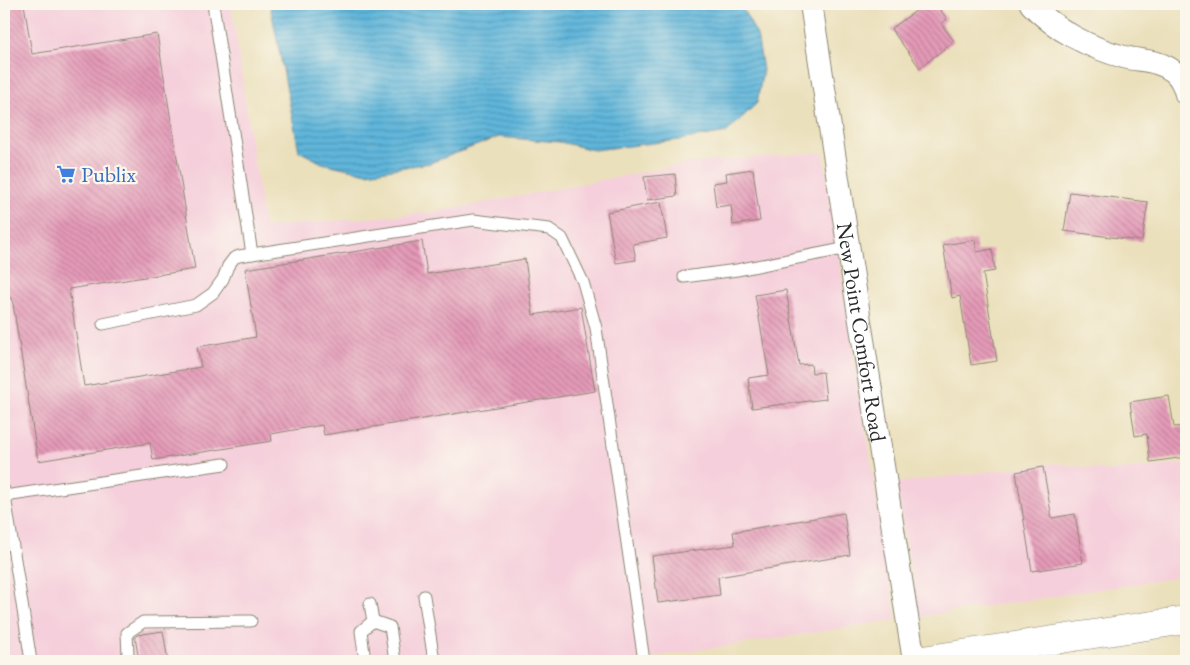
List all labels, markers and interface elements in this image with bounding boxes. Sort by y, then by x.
place label: Publix [81,160,136,189]
supermarket icon: Publix [55,163,77,185]
street label: New Point Comfort Road [830,221,893,445]

